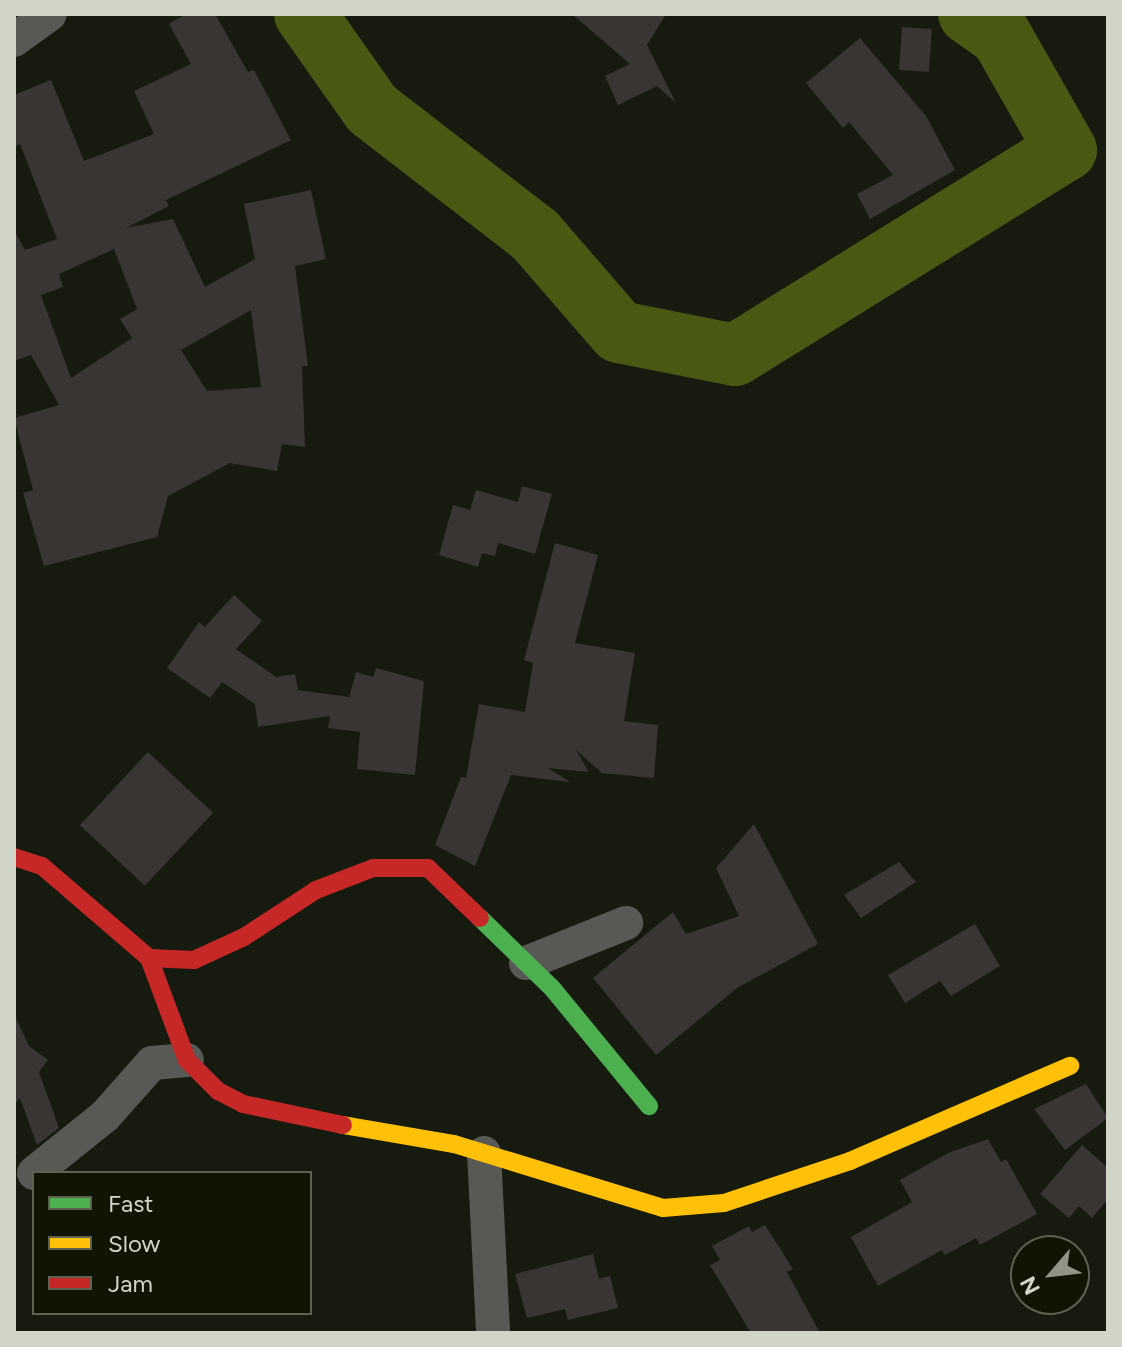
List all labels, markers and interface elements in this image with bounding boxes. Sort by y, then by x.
legend [32,1171,312,1315]
text: Fast [108,1189,153,1218]
text: Slow [108,1229,160,1258]
north arrow [1010,1235,1090,1315]
text: Jam [108,1269,153,1298]
text: N [1014,1272,1046,1299]

